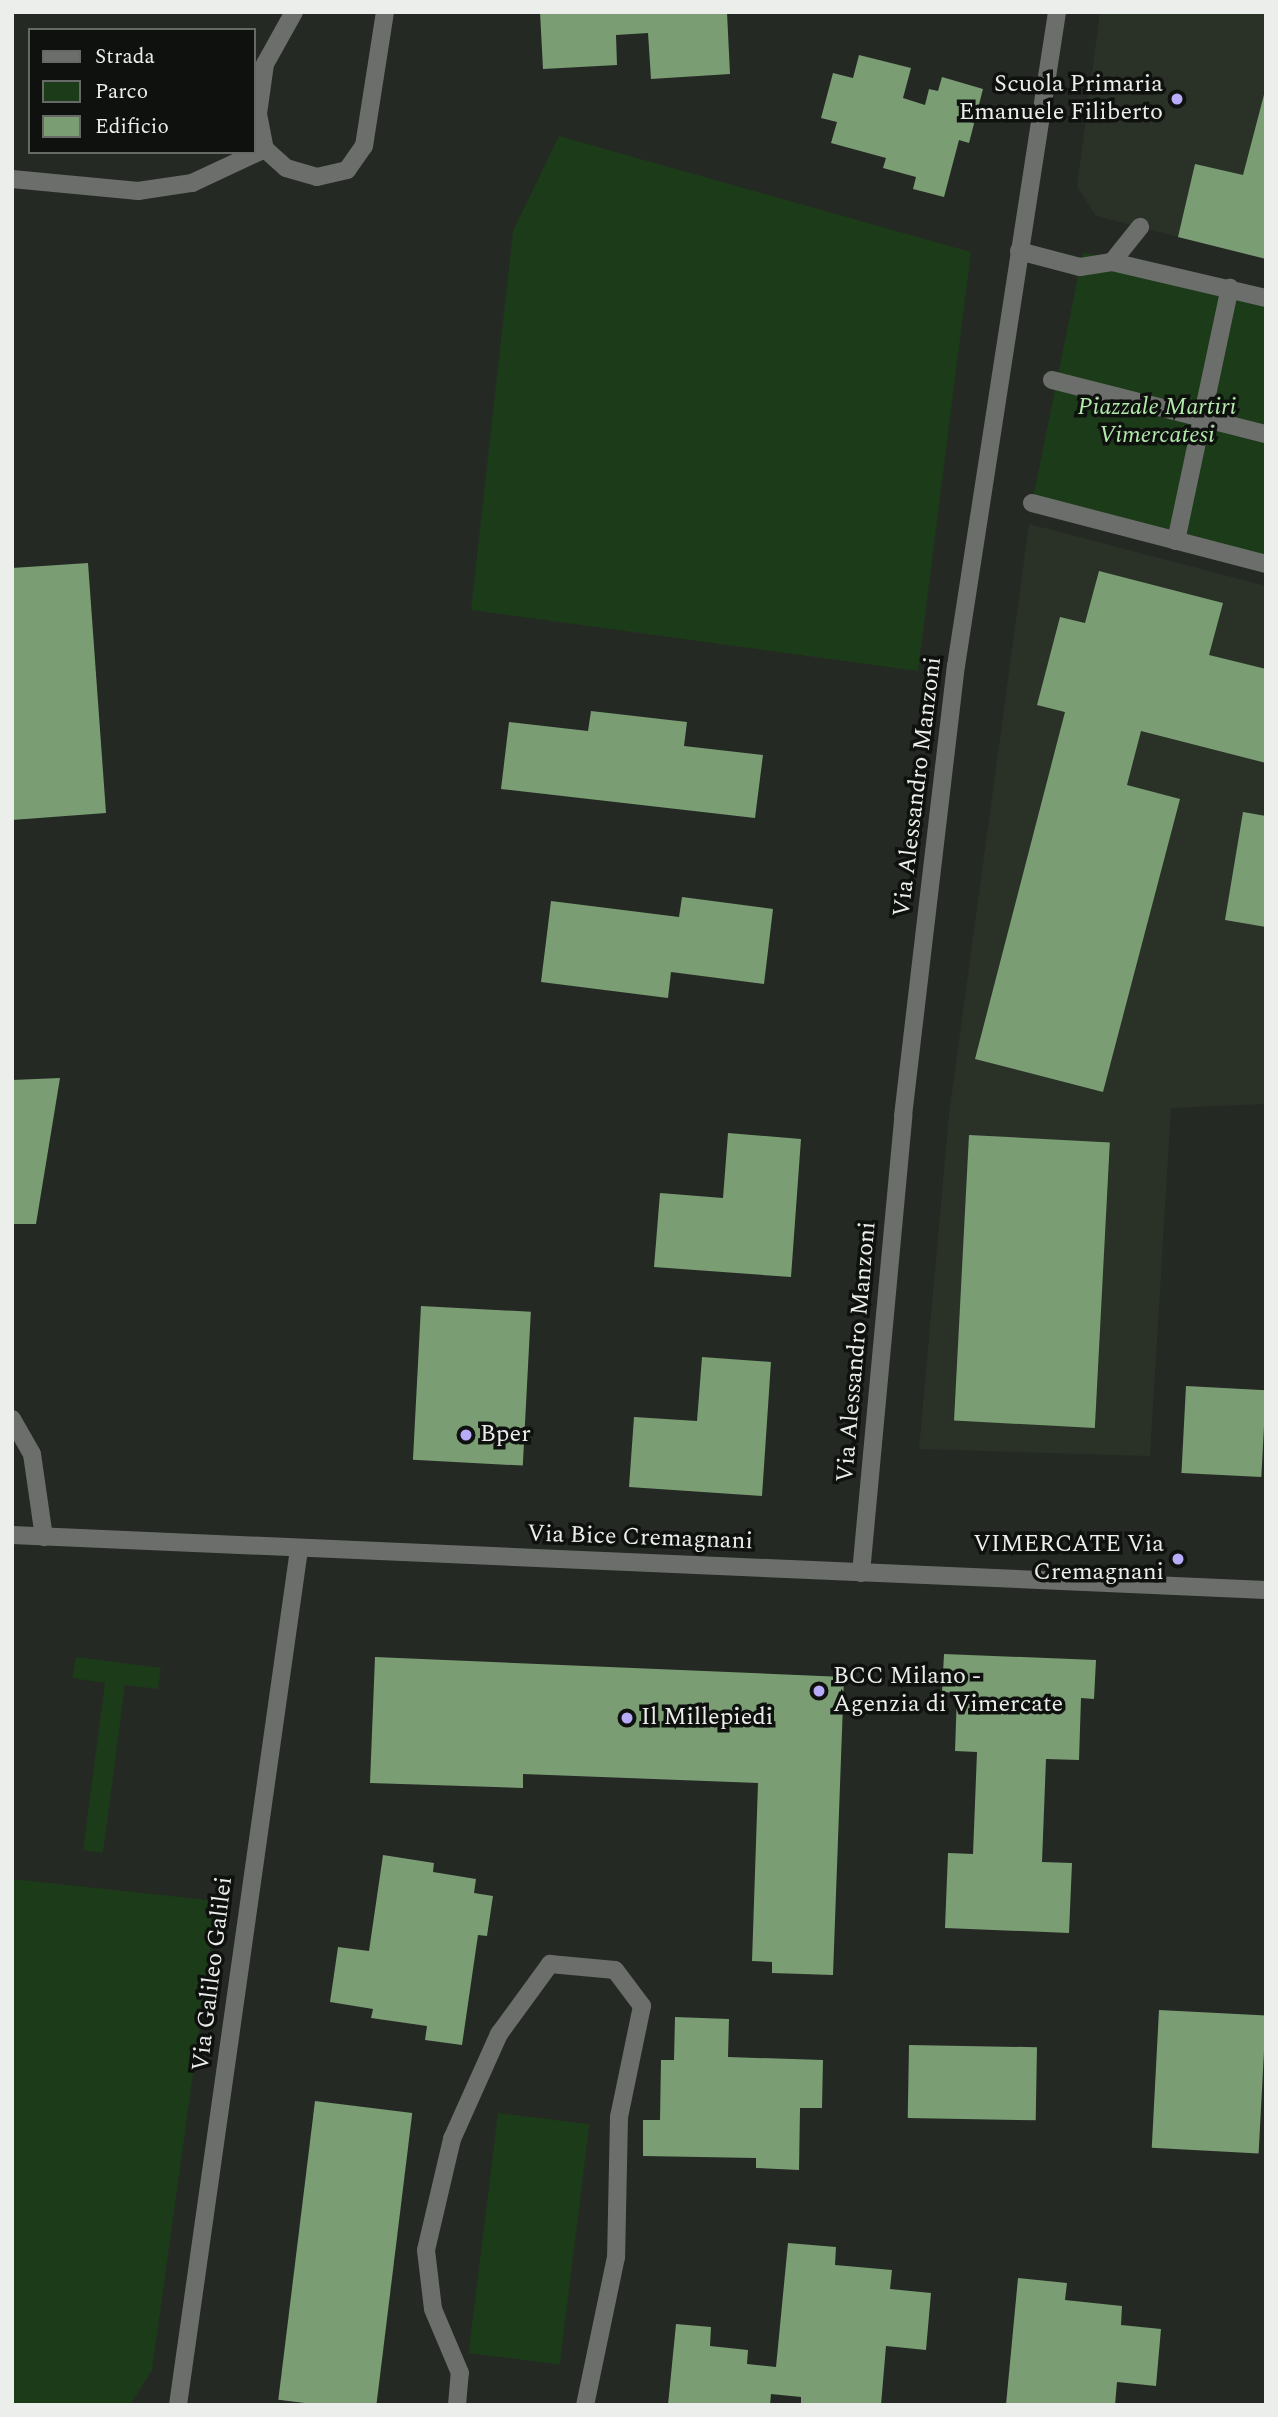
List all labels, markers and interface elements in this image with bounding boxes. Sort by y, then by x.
legend [28,28,256,154]
text: Strada [95,41,155,73]
place label: Scuola Primaria Emanuele Filiberto [959,71,1163,127]
text: Parco [95,76,148,108]
marker: Scuola Primaria Emanuele Filiberto [1169,91,1185,107]
text: Edificio [95,111,169,143]
park label: Piazzale Martiri Vimercatesi [1078,394,1236,450]
street label: Via Alessandro Manzoni [888,655,948,919]
street label: Via Alessandro Manzoni [831,1220,883,1484]
place label: Bper [480,1421,531,1449]
marker: Bper [458,1427,474,1443]
street label: Via Bice Cremagnani [527,1520,753,1556]
place label: VIMERCATE Via Cremagnani [973,1531,1164,1587]
marker: VIMERCATE Via Cremagnani [1170,1551,1186,1567]
place label: BCC Milano - Agenzia di Vimercate [833,1663,1063,1719]
marker: BCC Milano - Agenzia di Vimercate [811,1683,827,1699]
place label: Il Millepiedi [641,1704,773,1732]
marker: Il Millepiedi [619,1710,635,1726]
street label: Via Galileo Galilei [187,1875,239,2073]

